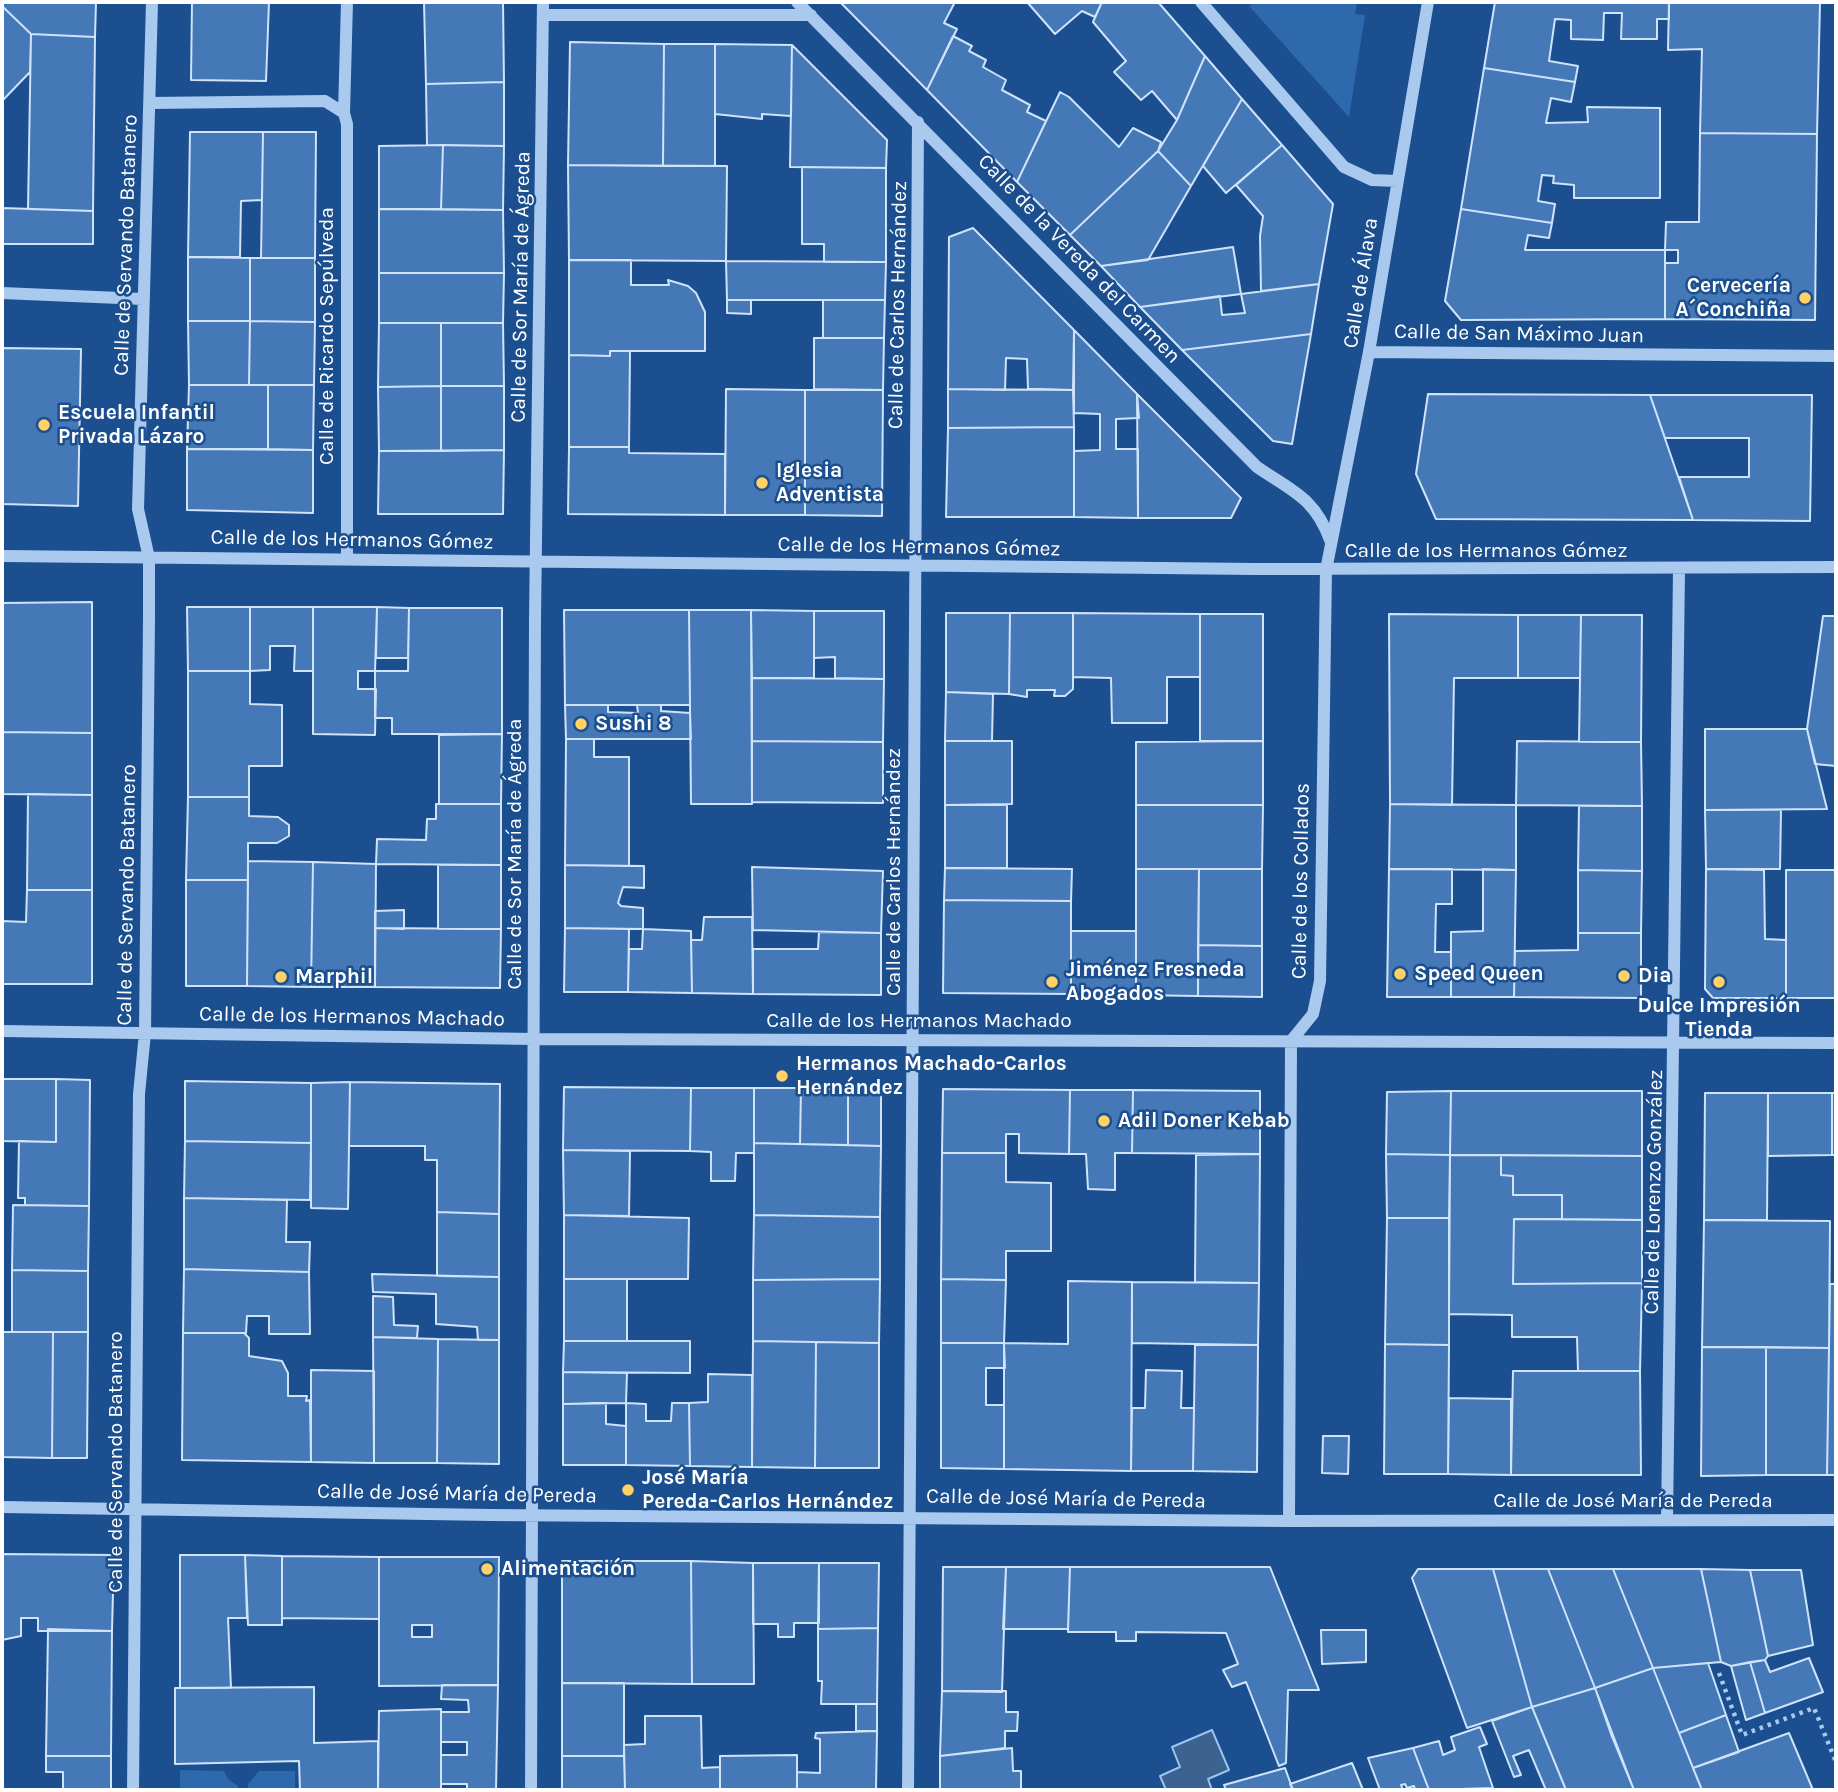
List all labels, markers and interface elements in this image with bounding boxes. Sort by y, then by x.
street label: Calle de Servando Batanero [109,114,143,376]
street label: Calle de la Vereda del Carmen [972,149,1186,369]
street label: Calle de Sor María de Ágreda [506,151,536,423]
street label: Calle de Carlos Hernández [883,181,913,429]
street label: Calle de Ricardo Sepúlveda [314,207,340,465]
street label: Calle de Álava [1338,216,1384,350]
place label: Cervecería A´Conchiña [1676,273,1791,323]
marker: Cervecería A´Conchiña [1797,290,1813,306]
street label: Calle de San Máximo Juan [1394,319,1644,349]
place label: Escuela Infantil Privada Lázaro [58,400,215,450]
marker: Escuela Infantil Privada Lázaro [36,417,52,433]
place label: Iglesia Adventista [776,458,884,508]
marker: Iglesia Adventista [754,475,770,491]
street label: Calle de los Hermanos Gómez [210,525,494,555]
street label: Calle de los Hermanos Gómez [777,532,1061,562]
street label: Calle de los Hermanos Gómez [1345,538,1627,564]
place label: Sushi 8 [595,711,671,737]
marker: Sushi 8 [573,716,589,732]
street label: Calle de Sor María de Ágreda [502,718,528,990]
street label: Calle de Carlos Hernández [881,748,907,996]
street label: Calle de Servando Batanero [112,764,142,1026]
street label: Calle de los Collados [1287,783,1315,979]
place label: Jiménez Fresneda Abogados [1066,957,1244,1007]
place label: Speed Queen [1414,961,1544,987]
place label: Dia [1638,963,1672,989]
place label: Marphil [295,964,373,990]
marker: Speed Queen [1392,966,1408,982]
marker: Dia [1616,968,1632,984]
marker: Marphil [273,969,289,985]
marker: Jiménez Fresneda Abogados [1044,974,1060,990]
marker: Dulce Impresión Tienda [1711,974,1727,990]
place label: Dulce Impresión Tienda [1638,993,1800,1043]
street label: Calle de los Hermanos Machado [199,1002,505,1032]
street label: Calle de los Hermanos Machado [766,1008,1072,1034]
place label: Hermanos Machado-Carlos Hernández [796,1051,1067,1101]
marker: Hermanos Machado-Carlos Hernández [774,1068,790,1084]
street label: Calle de Lorenzo González [1639,1069,1669,1315]
place label: Adil Doner Kebab [1118,1108,1290,1134]
marker: Adil Doner Kebab [1096,1113,1112,1129]
street label: Calle de Servando Batanero [103,1331,129,1593]
place label: José María Pereda-Carlos Hernández [642,1465,893,1515]
street label: Calle de José María de Pereda [317,1479,597,1509]
marker: José María Pereda-Carlos Hernández [620,1482,636,1498]
street label: Calle de José María de Pereda [926,1484,1206,1514]
street label: Calle de José María de Pereda [1493,1488,1773,1514]
place label: Alimentación [501,1556,635,1582]
marker: Alimentación [479,1561,495,1577]

